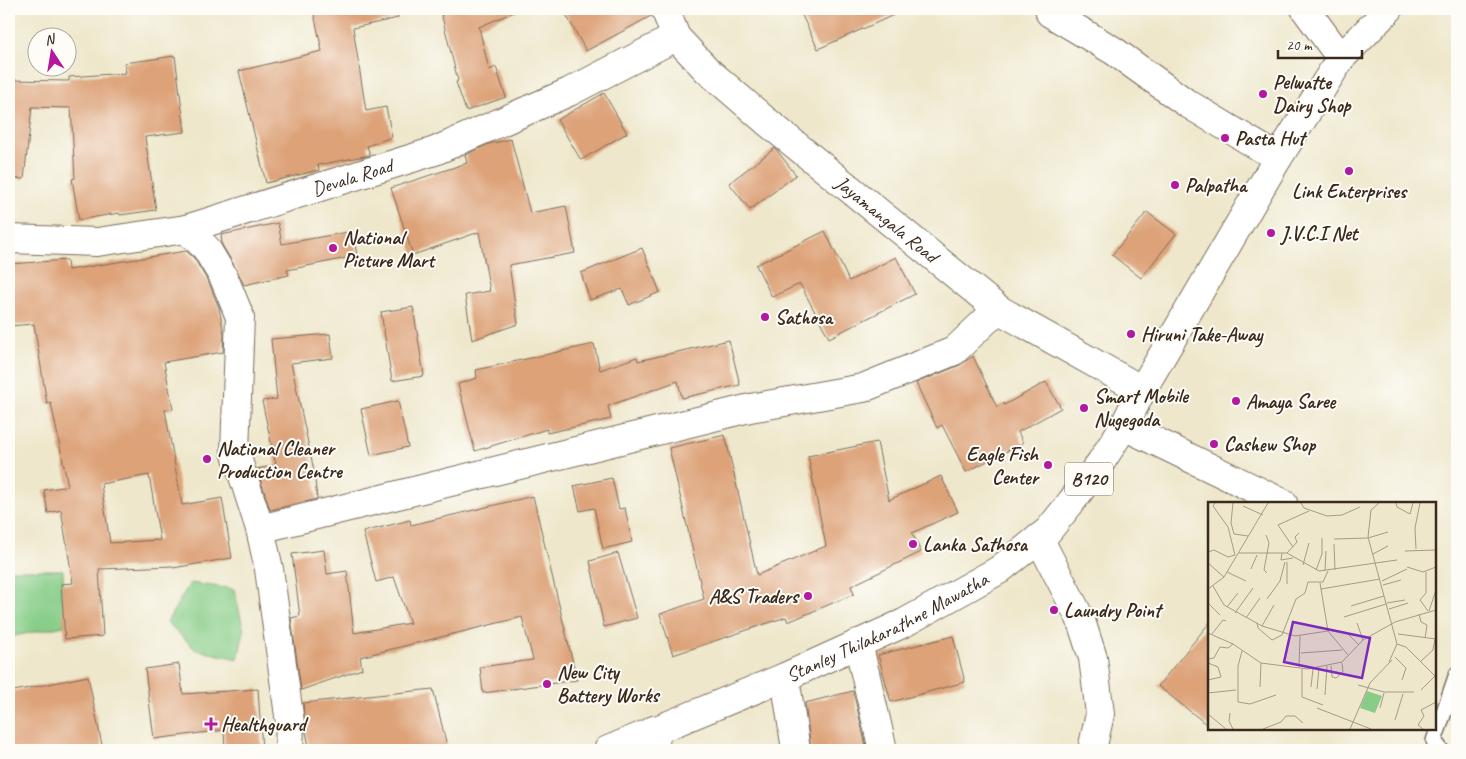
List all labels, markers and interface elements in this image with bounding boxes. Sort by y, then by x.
north arrow [28,28,78,78]
scale bar [1278,28,1362,60]
text: N [43,30,58,49]
text: 20 m [1286,36,1313,55]
place label: Pelwatte Dairy Shop [1273,70,1352,119]
marker: Pelwatte Dairy Shop [1257,88,1269,100]
place label: Pasta Hut [1235,126,1308,151]
marker: Pasta Hut [1219,132,1231,144]
street label: Devala Road [309,152,398,201]
marker: Link Enterprises [1343,165,1355,177]
street label: Jayamangala Road [830,169,946,270]
place label: Palpatha [1185,173,1248,198]
marker: Palpatha [1169,179,1181,191]
place label: Link Enterprises [1292,179,1408,204]
place label: J.V.C.I Net [1279,221,1360,246]
place label: National Picture Mart [343,225,436,273]
marker: J.V.C.I Net [1265,227,1277,239]
marker: National Picture Mart [327,242,339,254]
place label: Sathosa [775,305,834,330]
marker: Sathosa [759,311,771,323]
place label: Hiruni Take-Away [1141,322,1265,348]
marker: Hiruni Take-Away [1125,328,1137,340]
place label: Smart Mobile Nugegoda [1094,384,1190,432]
place label: Amaya Saree [1246,389,1337,415]
marker: Amaya Saree [1230,395,1242,407]
marker: Smart Mobile Nugegoda [1078,402,1090,414]
place label: Cashew Shop [1224,432,1317,457]
place label: National Cleaner Production Centre [217,436,343,484]
marker: Cashew Shop [1208,438,1220,450]
place label: Eagle Fish Center [966,442,1041,490]
marker: National Cleaner Production Centre [201,453,213,465]
marker: Eagle Fish Center [1042,459,1054,471]
road number: B120 [1065,462,1113,496]
inset map [1208,502,1436,729]
place label: Lanka Sathosa [923,532,1029,557]
marker: Lanka Sathosa [907,538,919,550]
street label: Stanley Thilakarathne Mawatha [782,566,993,687]
place label: A&S Traders [709,584,800,609]
marker: A&S Traders [802,590,814,602]
place label: Laundry Point [1064,598,1164,623]
marker: Laundry Point [1048,604,1060,616]
place label: New City Battery Works [557,660,660,708]
marker: New City Battery Works [541,678,553,690]
place label: Healthguard [221,712,310,737]
marker: Healthguard [205,718,217,730]

